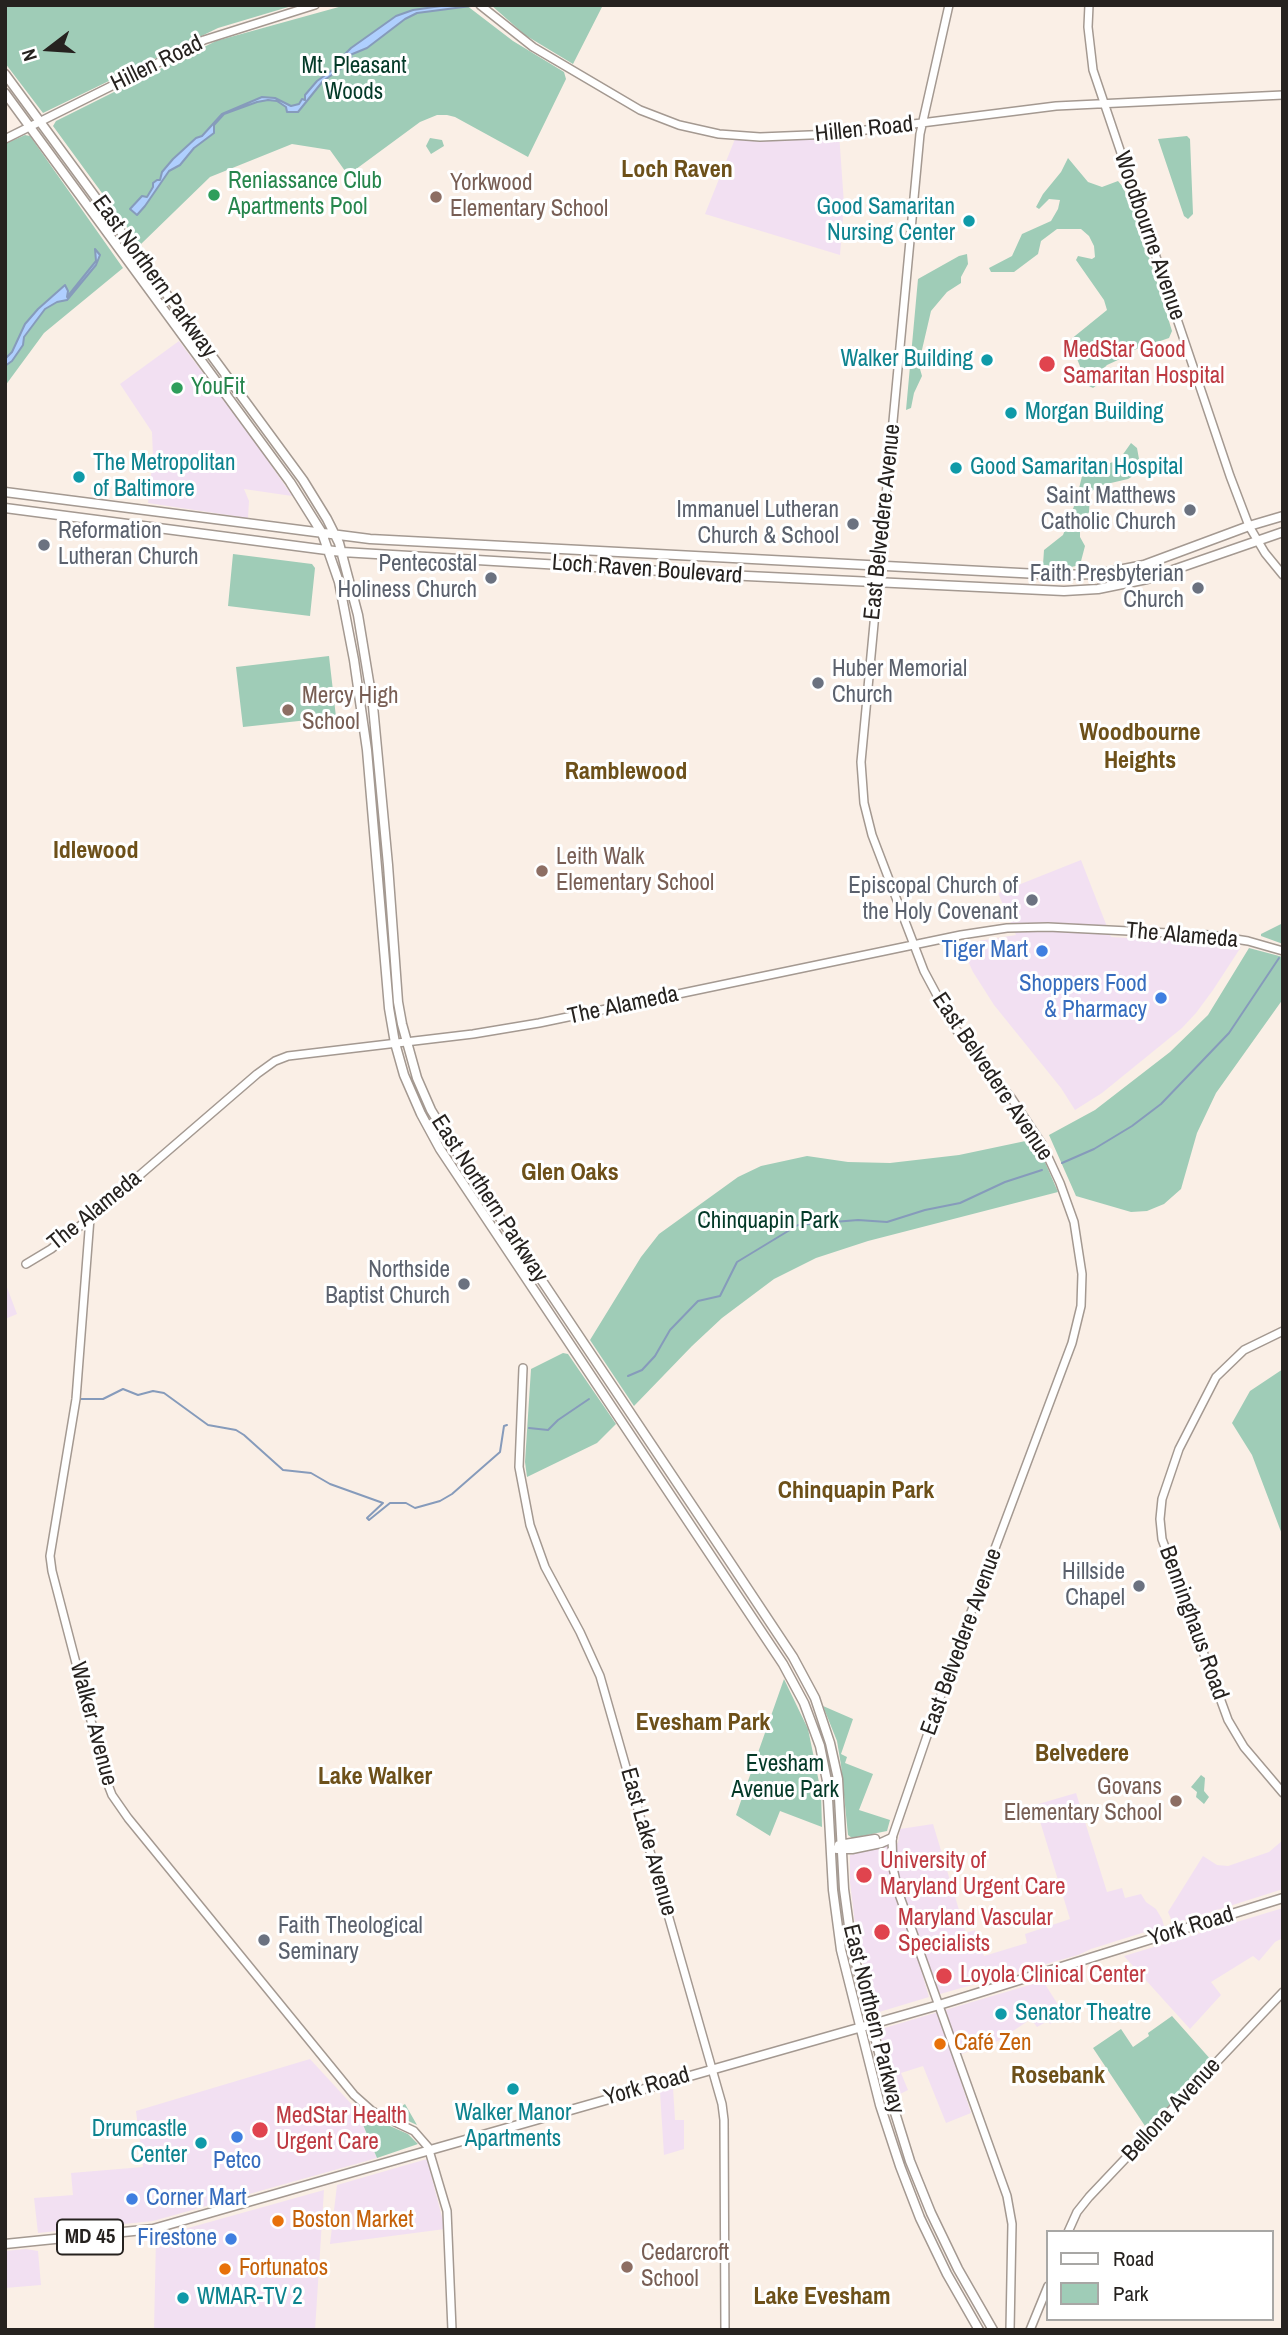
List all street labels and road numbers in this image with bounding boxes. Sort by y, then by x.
street label: Hillen Road [107,30,207,98]
street label: Hillen Road [814,111,914,149]
street label: Woodbourne Avenue [1107,148,1191,324]
street label: East Northern Parkway [86,190,222,364]
street label: East Belvedere Avenue [859,423,907,621]
street label: Loch Raven Boulevard [551,550,743,590]
street label: The Alameda [1125,917,1239,955]
street label: The Alameda [565,981,681,1031]
street label: East Belvedere Avenue [926,988,1058,1166]
street label: East Northern Parkway [425,1110,553,1288]
street label: The Alameda [43,1165,147,1257]
street label: Benninghaus Road [1152,1542,1234,1704]
street label: East Belvedere Avenue [915,1545,1009,1739]
street label: Walker Avenue [63,1659,123,1789]
street label: East Lake Avenue [614,1765,682,1919]
street label: York Road [1145,1901,1237,1953]
street label: East Northern Parkway [836,1922,910,2116]
street label: Bellona Avenue [1117,2052,1227,2168]
street label: York Road [601,2062,693,2112]
road number: MD 45 [57,2220,123,2254]

